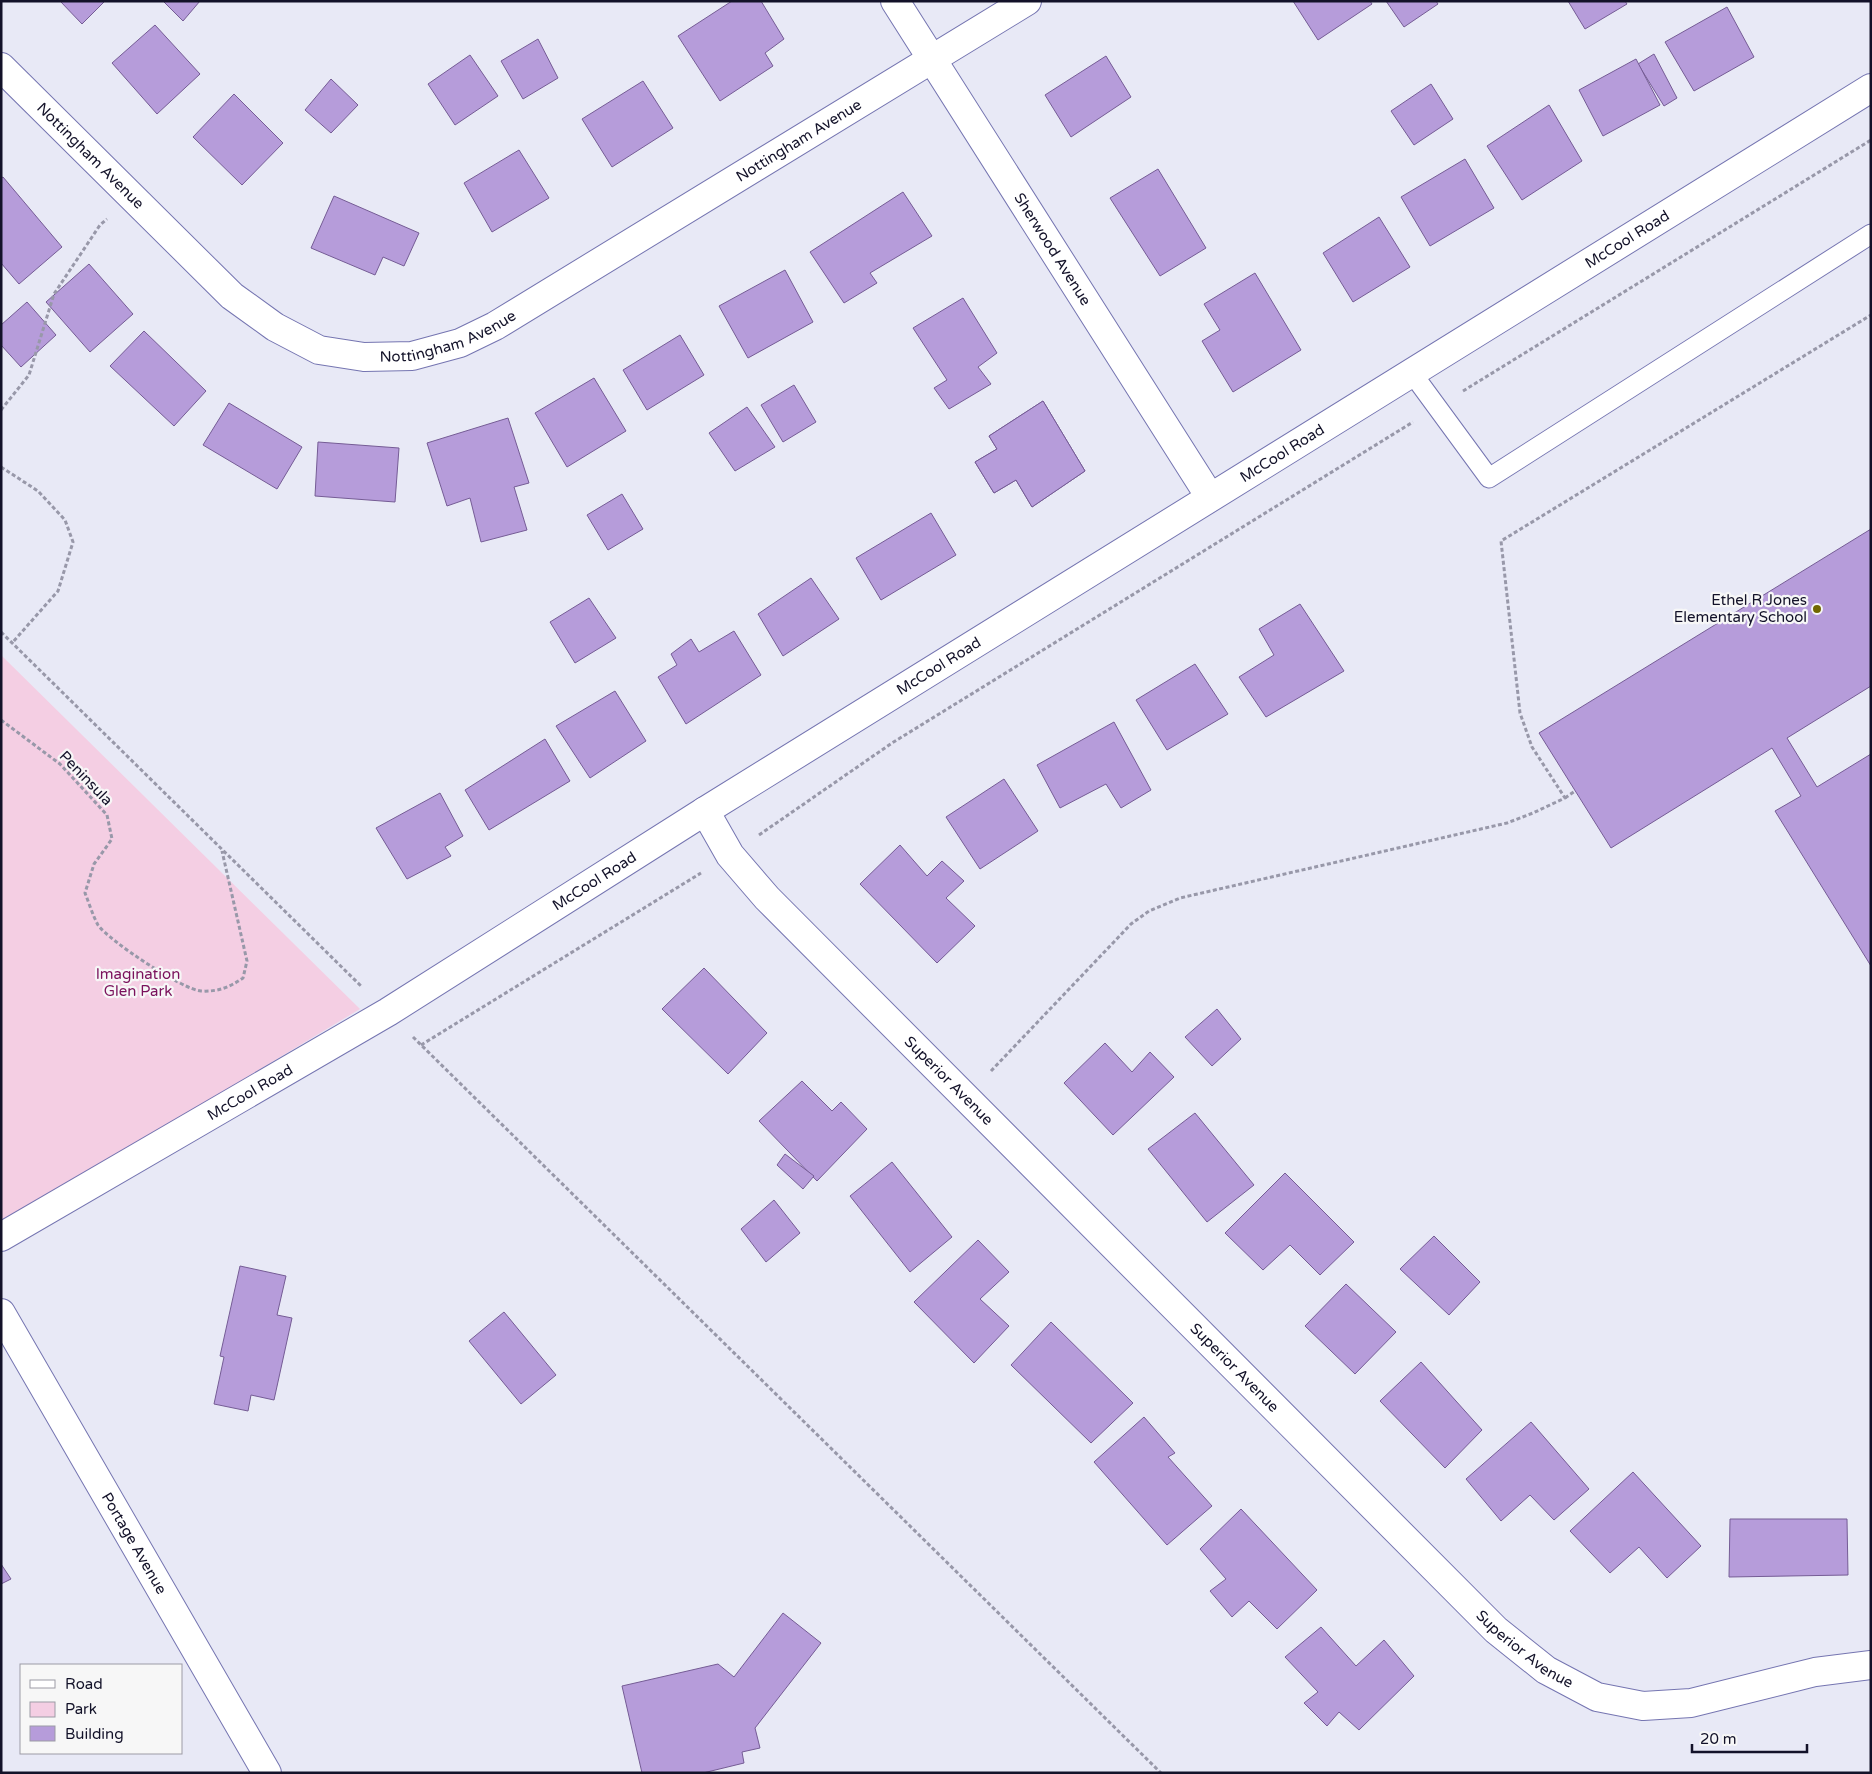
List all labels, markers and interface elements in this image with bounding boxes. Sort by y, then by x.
street label: Nottingham Avenue [733,95,865,186]
street label: Nottingham Avenue [33,99,148,213]
street label: Sherwood Avenue [1010,190,1095,309]
street label: McCool Road [1582,206,1673,272]
street label: Nottingham Avenue [379,306,519,366]
street label: McCool Road [1237,420,1328,486]
place label: Ethel R Jones Elementary School [1674,591,1807,626]
marker: Ethel R Jones Elementary School [1811,603,1823,615]
street label: McCool Road [893,633,984,699]
street label: Peninsula [56,747,116,809]
street label: McCool Road [549,848,640,914]
park label: Imagination Glen Park [96,965,180,1000]
street label: Superior Avenue [901,1032,997,1129]
street label: McCool Road [204,1060,296,1124]
street label: Superior Avenue [1187,1319,1283,1416]
street label: Portage Avenue [98,1489,171,1597]
street label: Superior Avenue [1472,1606,1576,1692]
legend [20,1664,182,1754]
text: Road [65,1675,103,1693]
text: Park [65,1700,97,1718]
scale bar [1692,1722,1807,1754]
text: Building [65,1725,124,1743]
text: 20 m [1700,1730,1737,1748]

